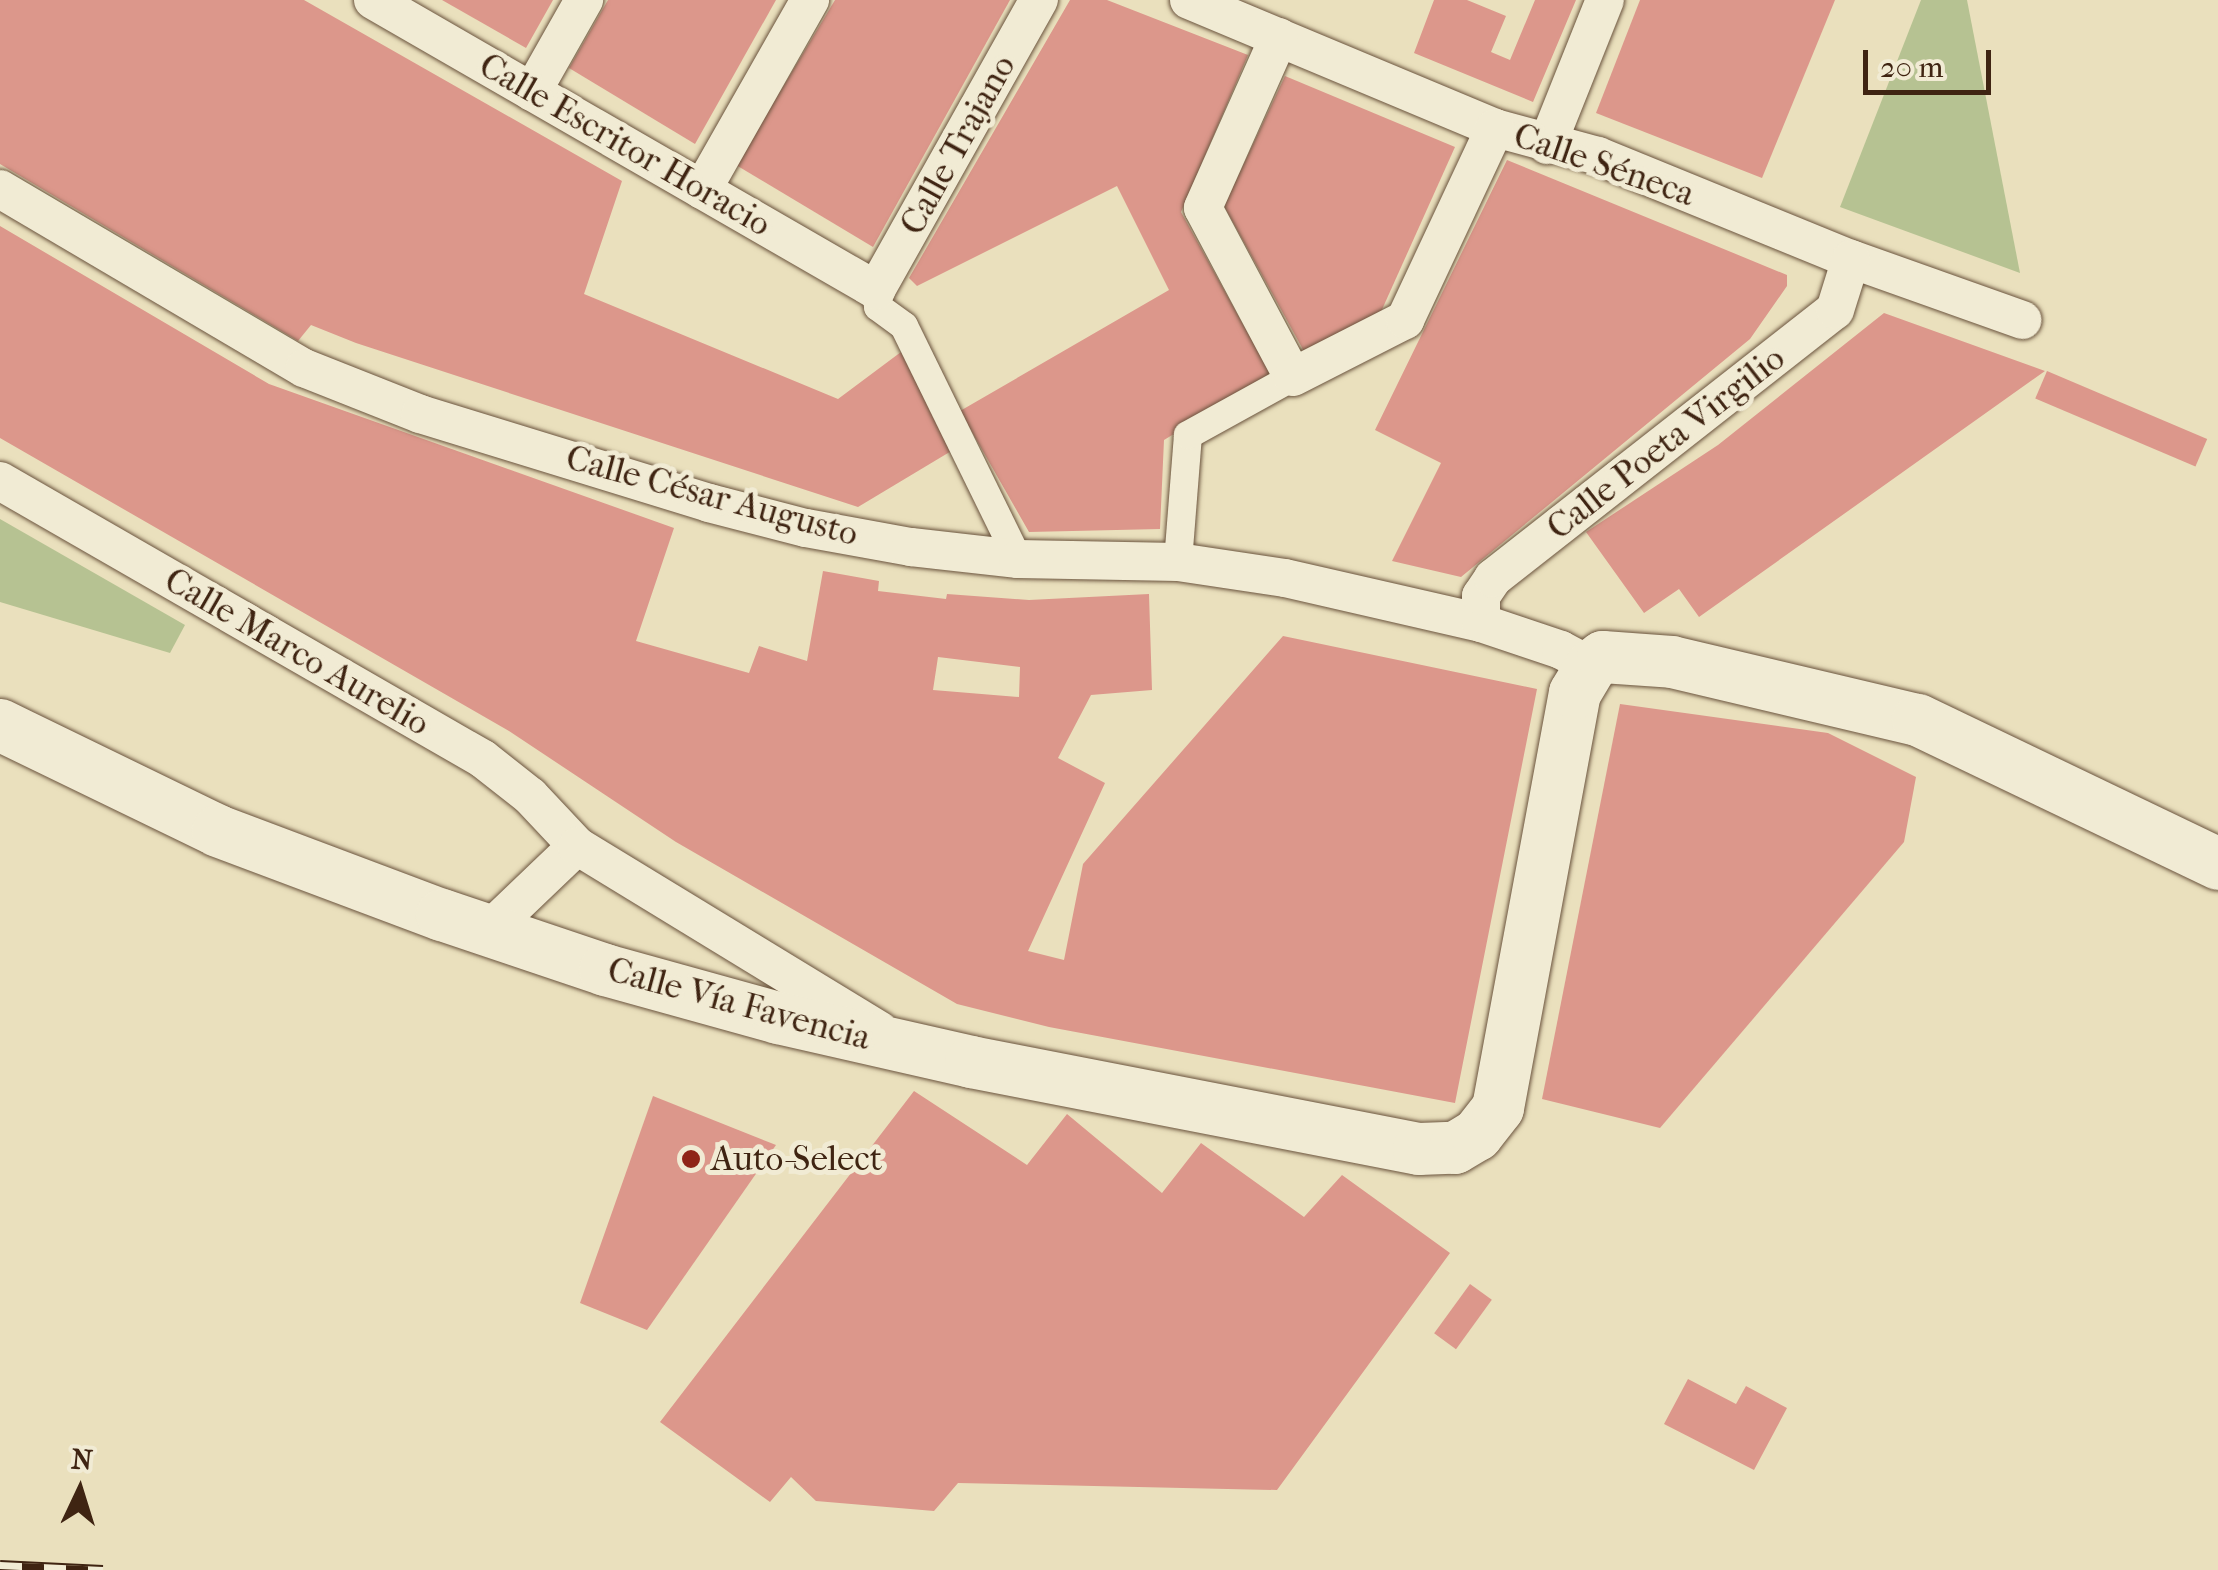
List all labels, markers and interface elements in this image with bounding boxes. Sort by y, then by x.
scale bar [1868,30,1996,92]
street label: Calle Escritor Horacio [472,44,778,246]
street label: Calle Trajano [891,48,1025,242]
text: 20 m [1880,50,1943,85]
street label: Calle Séneca [1508,115,1700,215]
street label: Calle Poeta Virgilio [1539,337,1793,549]
street label: Calle César Augusto [561,437,863,555]
street label: Calle Marco Aurelio [157,559,437,745]
street label: Calle Vía Favencia [603,949,875,1059]
place label: Auto-Select [711,1138,882,1180]
marker: Auto-Select [680,1148,702,1170]
north arrow [30,1440,130,1540]
text: N [70,1442,94,1477]

